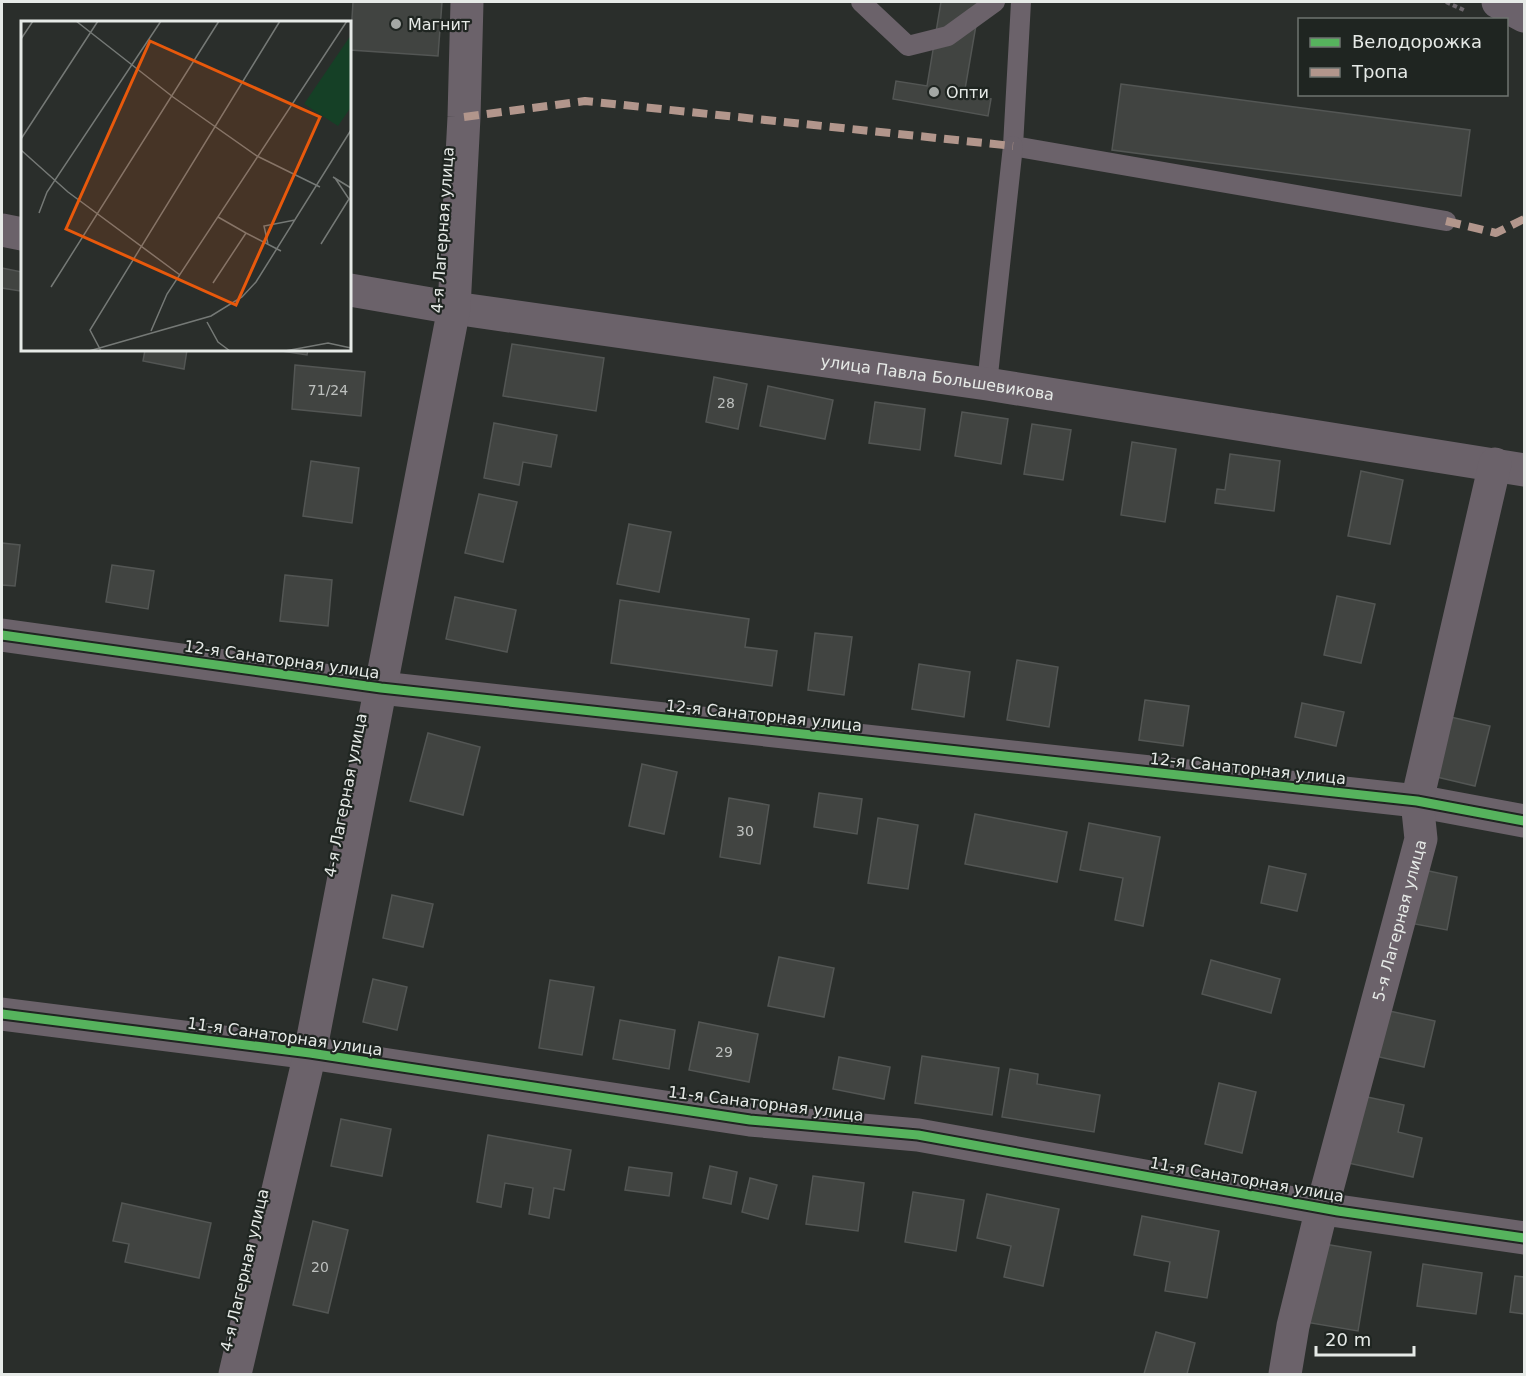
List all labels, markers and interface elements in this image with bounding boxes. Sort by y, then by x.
place label: Магнит [408,15,470,34]
marker: Магнит [389,17,403,31]
legend [1298,18,1508,96]
inset map [21,21,351,351]
text: Велодорожка [1352,31,1482,52]
text: Тропа [1351,61,1408,82]
place label: Опти [946,83,989,102]
marker: Опти [927,85,941,99]
street label: 4-я Лагерная улица [427,146,458,314]
street label: улица Павла Большевикова [819,351,1056,405]
house number: 71/24 [308,382,348,398]
house number: 28 [717,395,735,411]
street label: 12-я Санаторная улица [183,636,381,683]
street label: 12-я Санаторная улица [665,696,863,735]
street label: 4-я Лагерная улица [320,711,371,879]
street label: 12-я Санаторная улица [1149,749,1347,788]
house number: 30 [736,823,754,839]
street label: 5-я Лагерная улица [1369,837,1430,1003]
street label: 11-я Санаторная улица [186,1013,384,1060]
house number: 29 [715,1044,733,1060]
street label: 11-я Санаторная улица [667,1082,865,1125]
street label: 11-я Санаторная улица [1148,1153,1346,1206]
street label: 4-я Лагерная улица [216,1187,272,1353]
house number: 20 [311,1259,329,1275]
scale bar [1316,1319,1414,1357]
text: 20 m [1325,1329,1371,1350]

